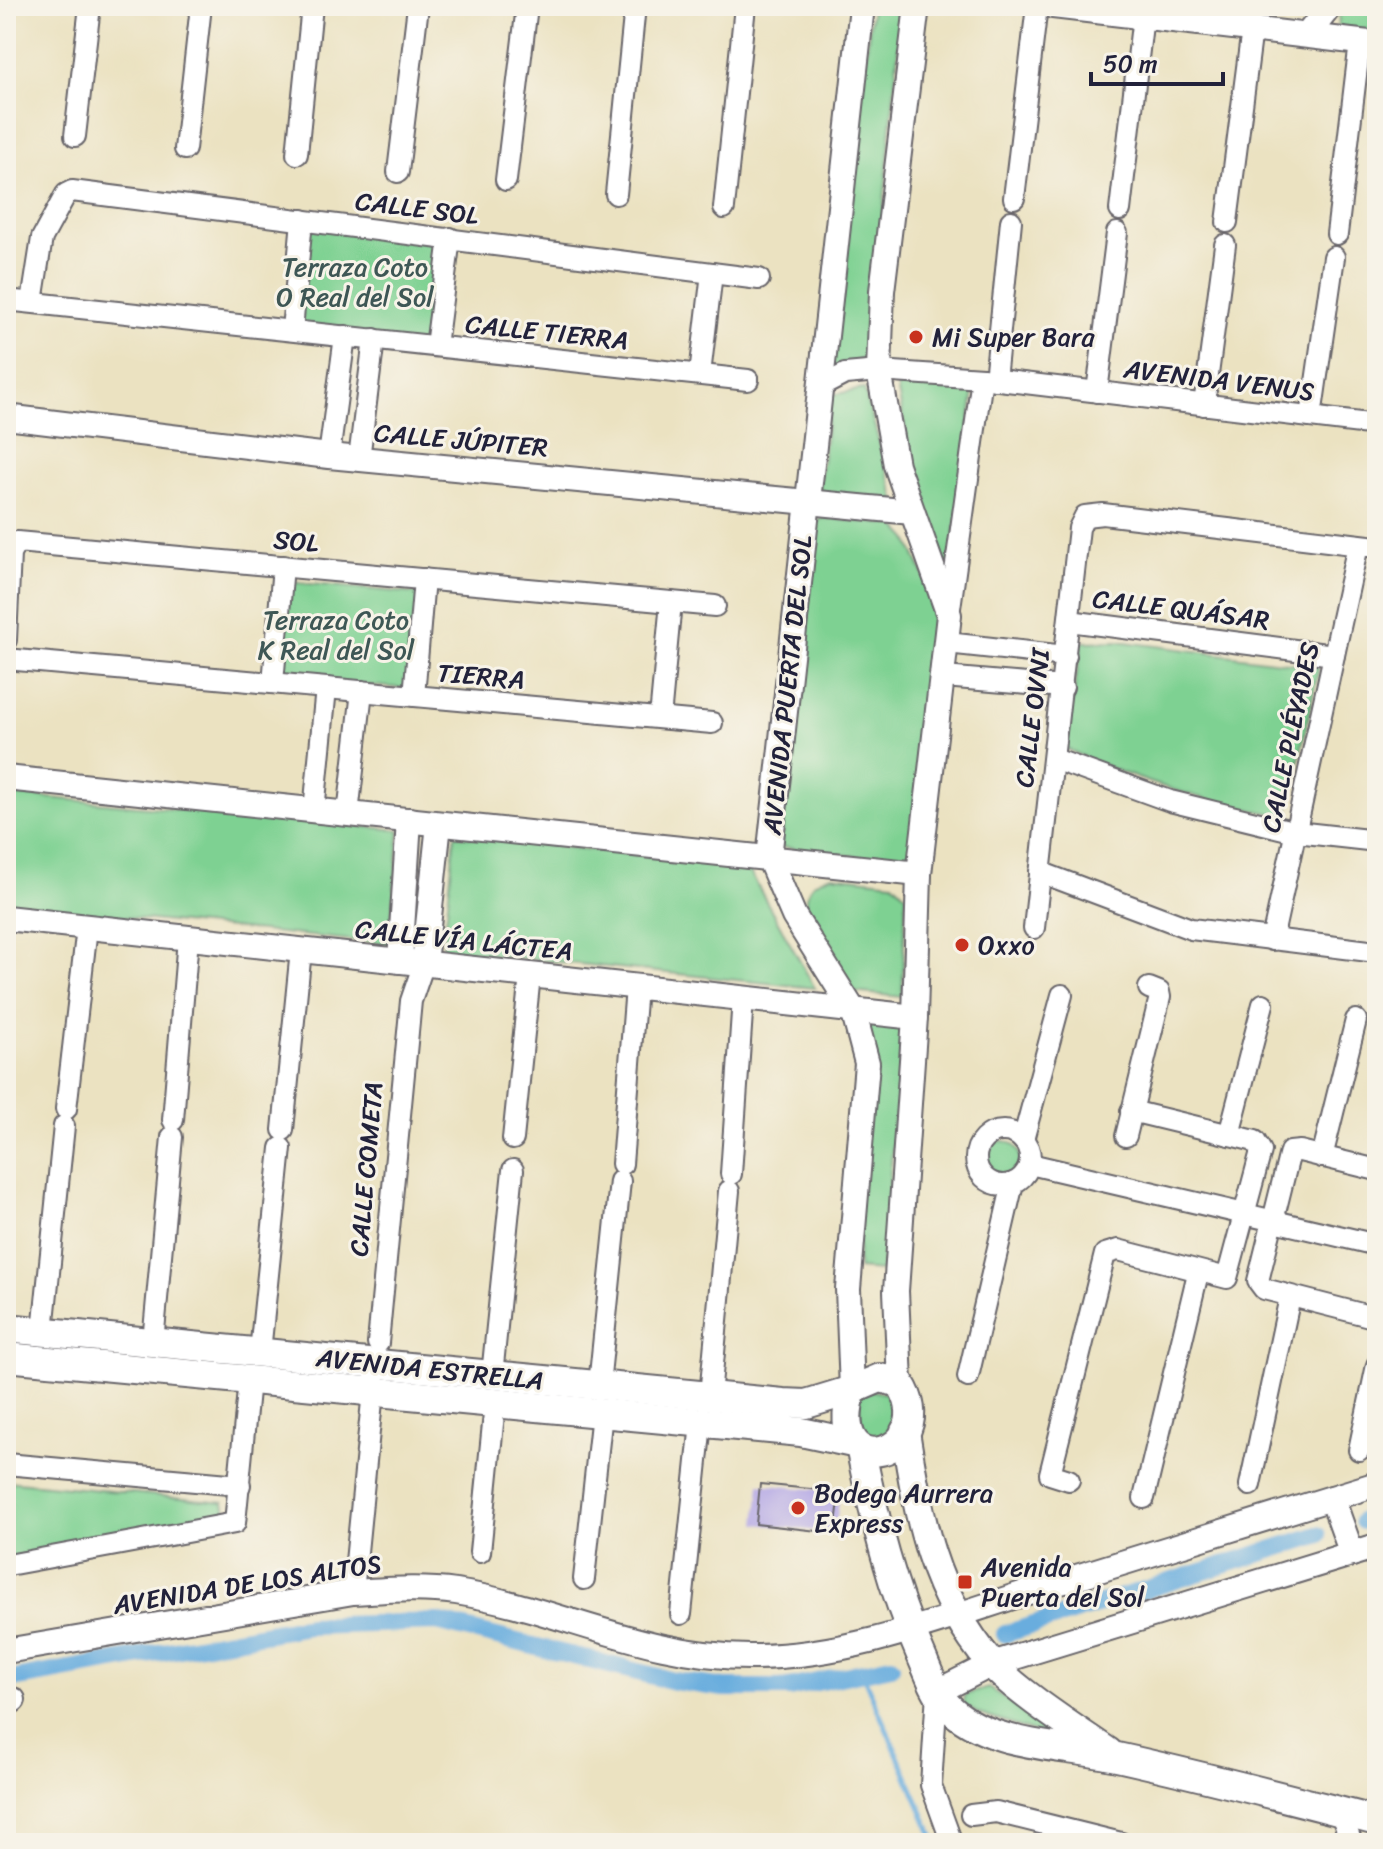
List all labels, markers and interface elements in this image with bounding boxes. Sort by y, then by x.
scale bar [1091,36,1223,86]
text: 50 m [1103,43,1158,85]
street label: CALLE SOL [353,178,481,238]
park label: Terraza Coto O Real del Sol [276,244,434,320]
street label: CALLE TIERRA [463,301,631,363]
place label: Mi Super Bara [932,314,1095,360]
marker: Mi Super Bara [907,328,925,346]
street label: AVENIDA VENUS [1120,345,1317,414]
street label: CALLE JÚPITER [372,409,550,471]
street label: SOL [271,516,321,566]
street label: AVENIDA PUERTA DEL SOL [748,533,826,838]
street label: CALLE QUÁSAR [1090,575,1272,643]
park label: Terraza Coto K Real del Sol [258,597,415,673]
street label: CALLE PLÉYADES [1247,637,1333,837]
street label: CALLE OVNI [1001,644,1064,790]
street label: TIERRA [435,649,527,703]
street label: CALLE VÍA LÁCTEA [353,906,575,974]
place label: Oxxo [978,922,1035,968]
marker: Oxxo [953,936,971,954]
street label: CALLE COMETA [335,1080,397,1258]
street label: AVENIDA ESTRELLA [313,1334,546,1404]
place label: Bodega Aurrera Express [814,1470,993,1546]
marker: Bodega Aurrera Express [789,1499,807,1517]
street label: AVENIDA DE LOS ALTOS [109,1540,384,1628]
place label: Avenida Puerta del Sol [980,1544,1145,1620]
marker: Avenida Puerta del Sol [956,1573,974,1591]

